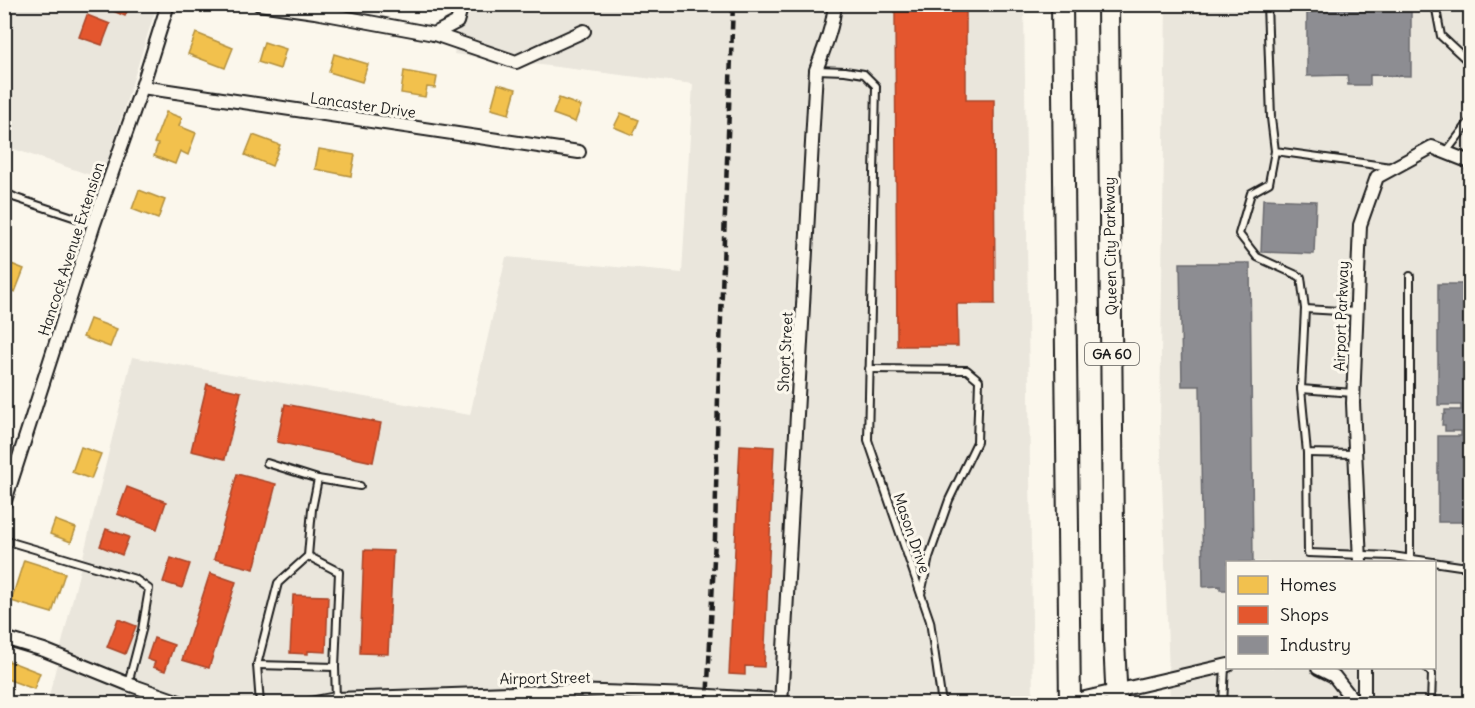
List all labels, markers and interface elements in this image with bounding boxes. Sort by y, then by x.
street label: Lancaster Drive [309,88,417,122]
street label: Hancock Avenue Extension [34,159,108,338]
street label: Queen City Parkway [1099,177,1121,315]
street label: Airport Parkway [1330,260,1352,372]
street label: Short Street [773,311,797,393]
road number: GA 60 [1085,343,1139,365]
street label: Mason Drive [889,490,935,576]
legend [1226,561,1436,669]
text: Homes [1280,573,1337,596]
text: Shops [1280,603,1329,626]
text: Industry [1280,633,1351,656]
street label: Airport Street [499,668,591,688]

